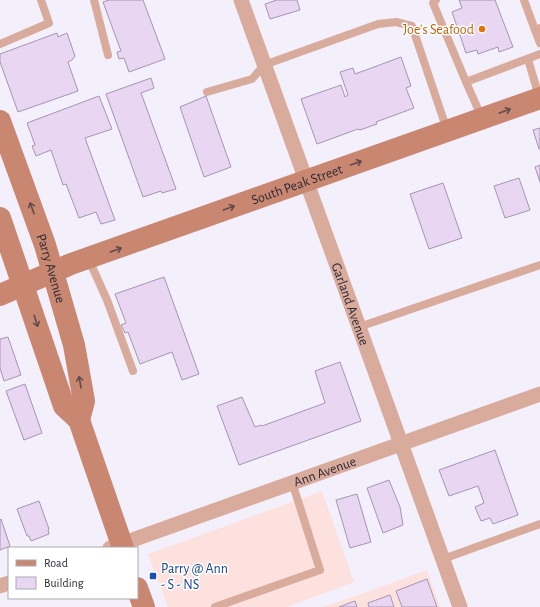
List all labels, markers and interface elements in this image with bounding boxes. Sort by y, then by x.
place label: Joe's Seafood [403,23,474,37]
marker: Joe's Seafood [477,24,487,34]
one-way arrow [499,106,511,114]
one-way arrow [349,159,362,166]
street label: South Peak Street [250,162,345,208]
one-way arrow [27,203,35,215]
one-way arrow [223,204,235,212]
street label: Parry Avenue [33,232,67,305]
one-way arrow [110,245,122,253]
street label: Garland Avenue [328,261,371,347]
one-way arrow [33,314,40,327]
one-way arrow [76,375,84,388]
street label: Ann Avenue [292,454,358,490]
legend [8,547,138,599]
text: Road [44,557,68,569]
place label: Parry @ Ann - S - NS [161,562,228,592]
marker: Parry @ Ann - S - NS [148,571,158,581]
text: Building [44,577,84,589]

